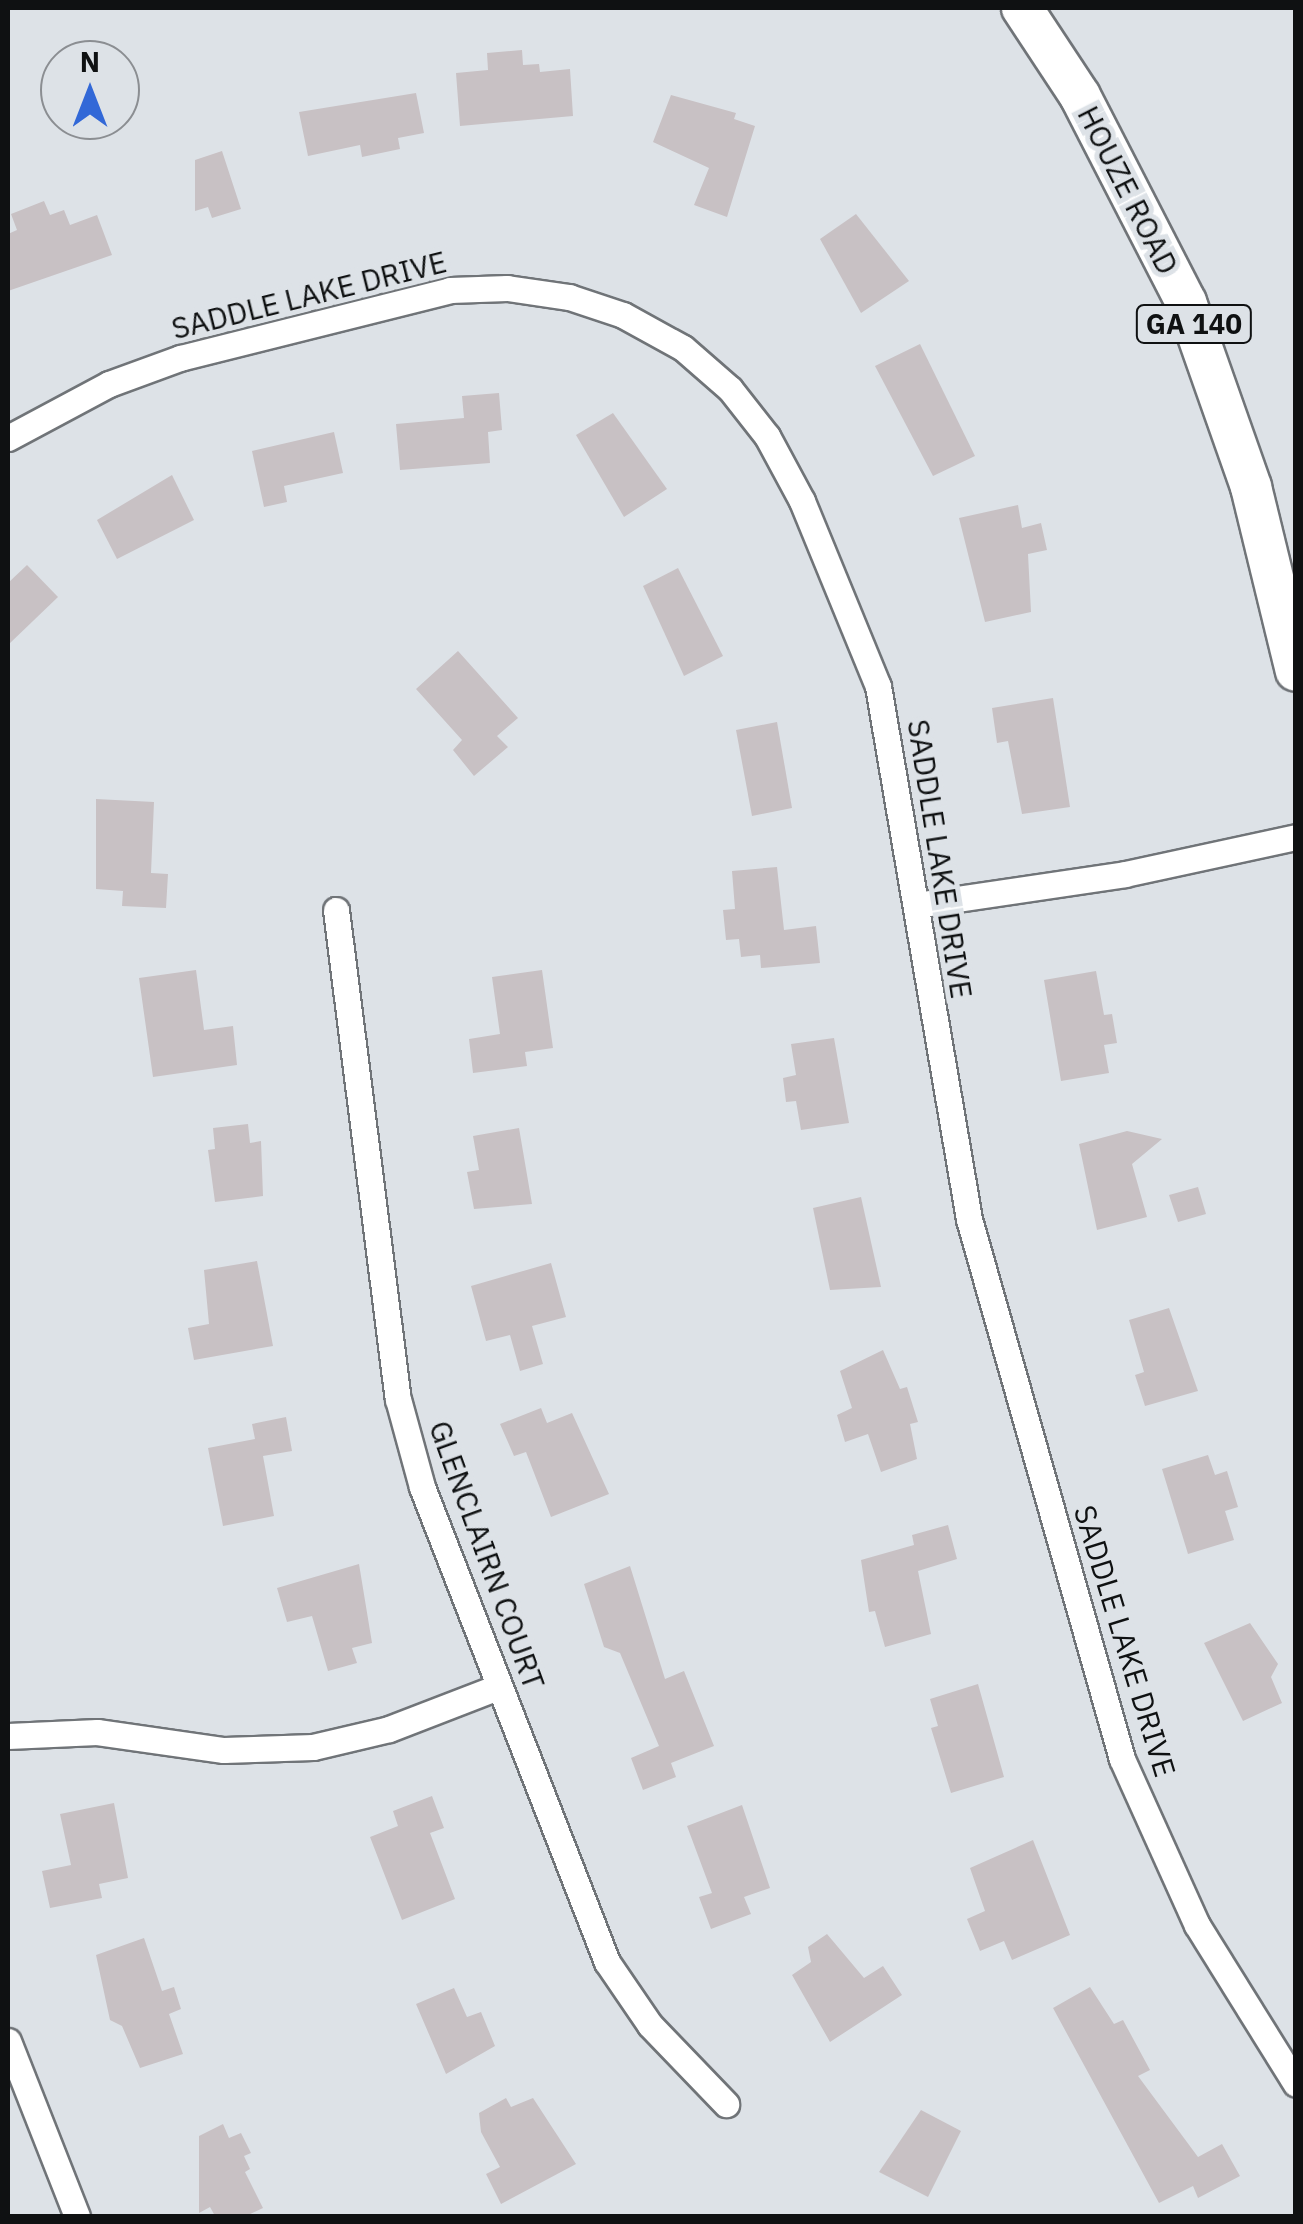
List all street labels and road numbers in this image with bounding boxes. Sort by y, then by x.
street label: HOUZE ROAD [1070,100,1186,280]
street label: SADDLE LAKE DRIVE [168,243,450,347]
road number: GA 140 [1134,301,1254,347]
street label: SADDLE LAKE DRIVE [900,717,980,1001]
street label: GLENCLAIRN COURT [422,1416,552,1694]
street label: SADDLE LAKE DRIVE [1067,1501,1183,1781]

